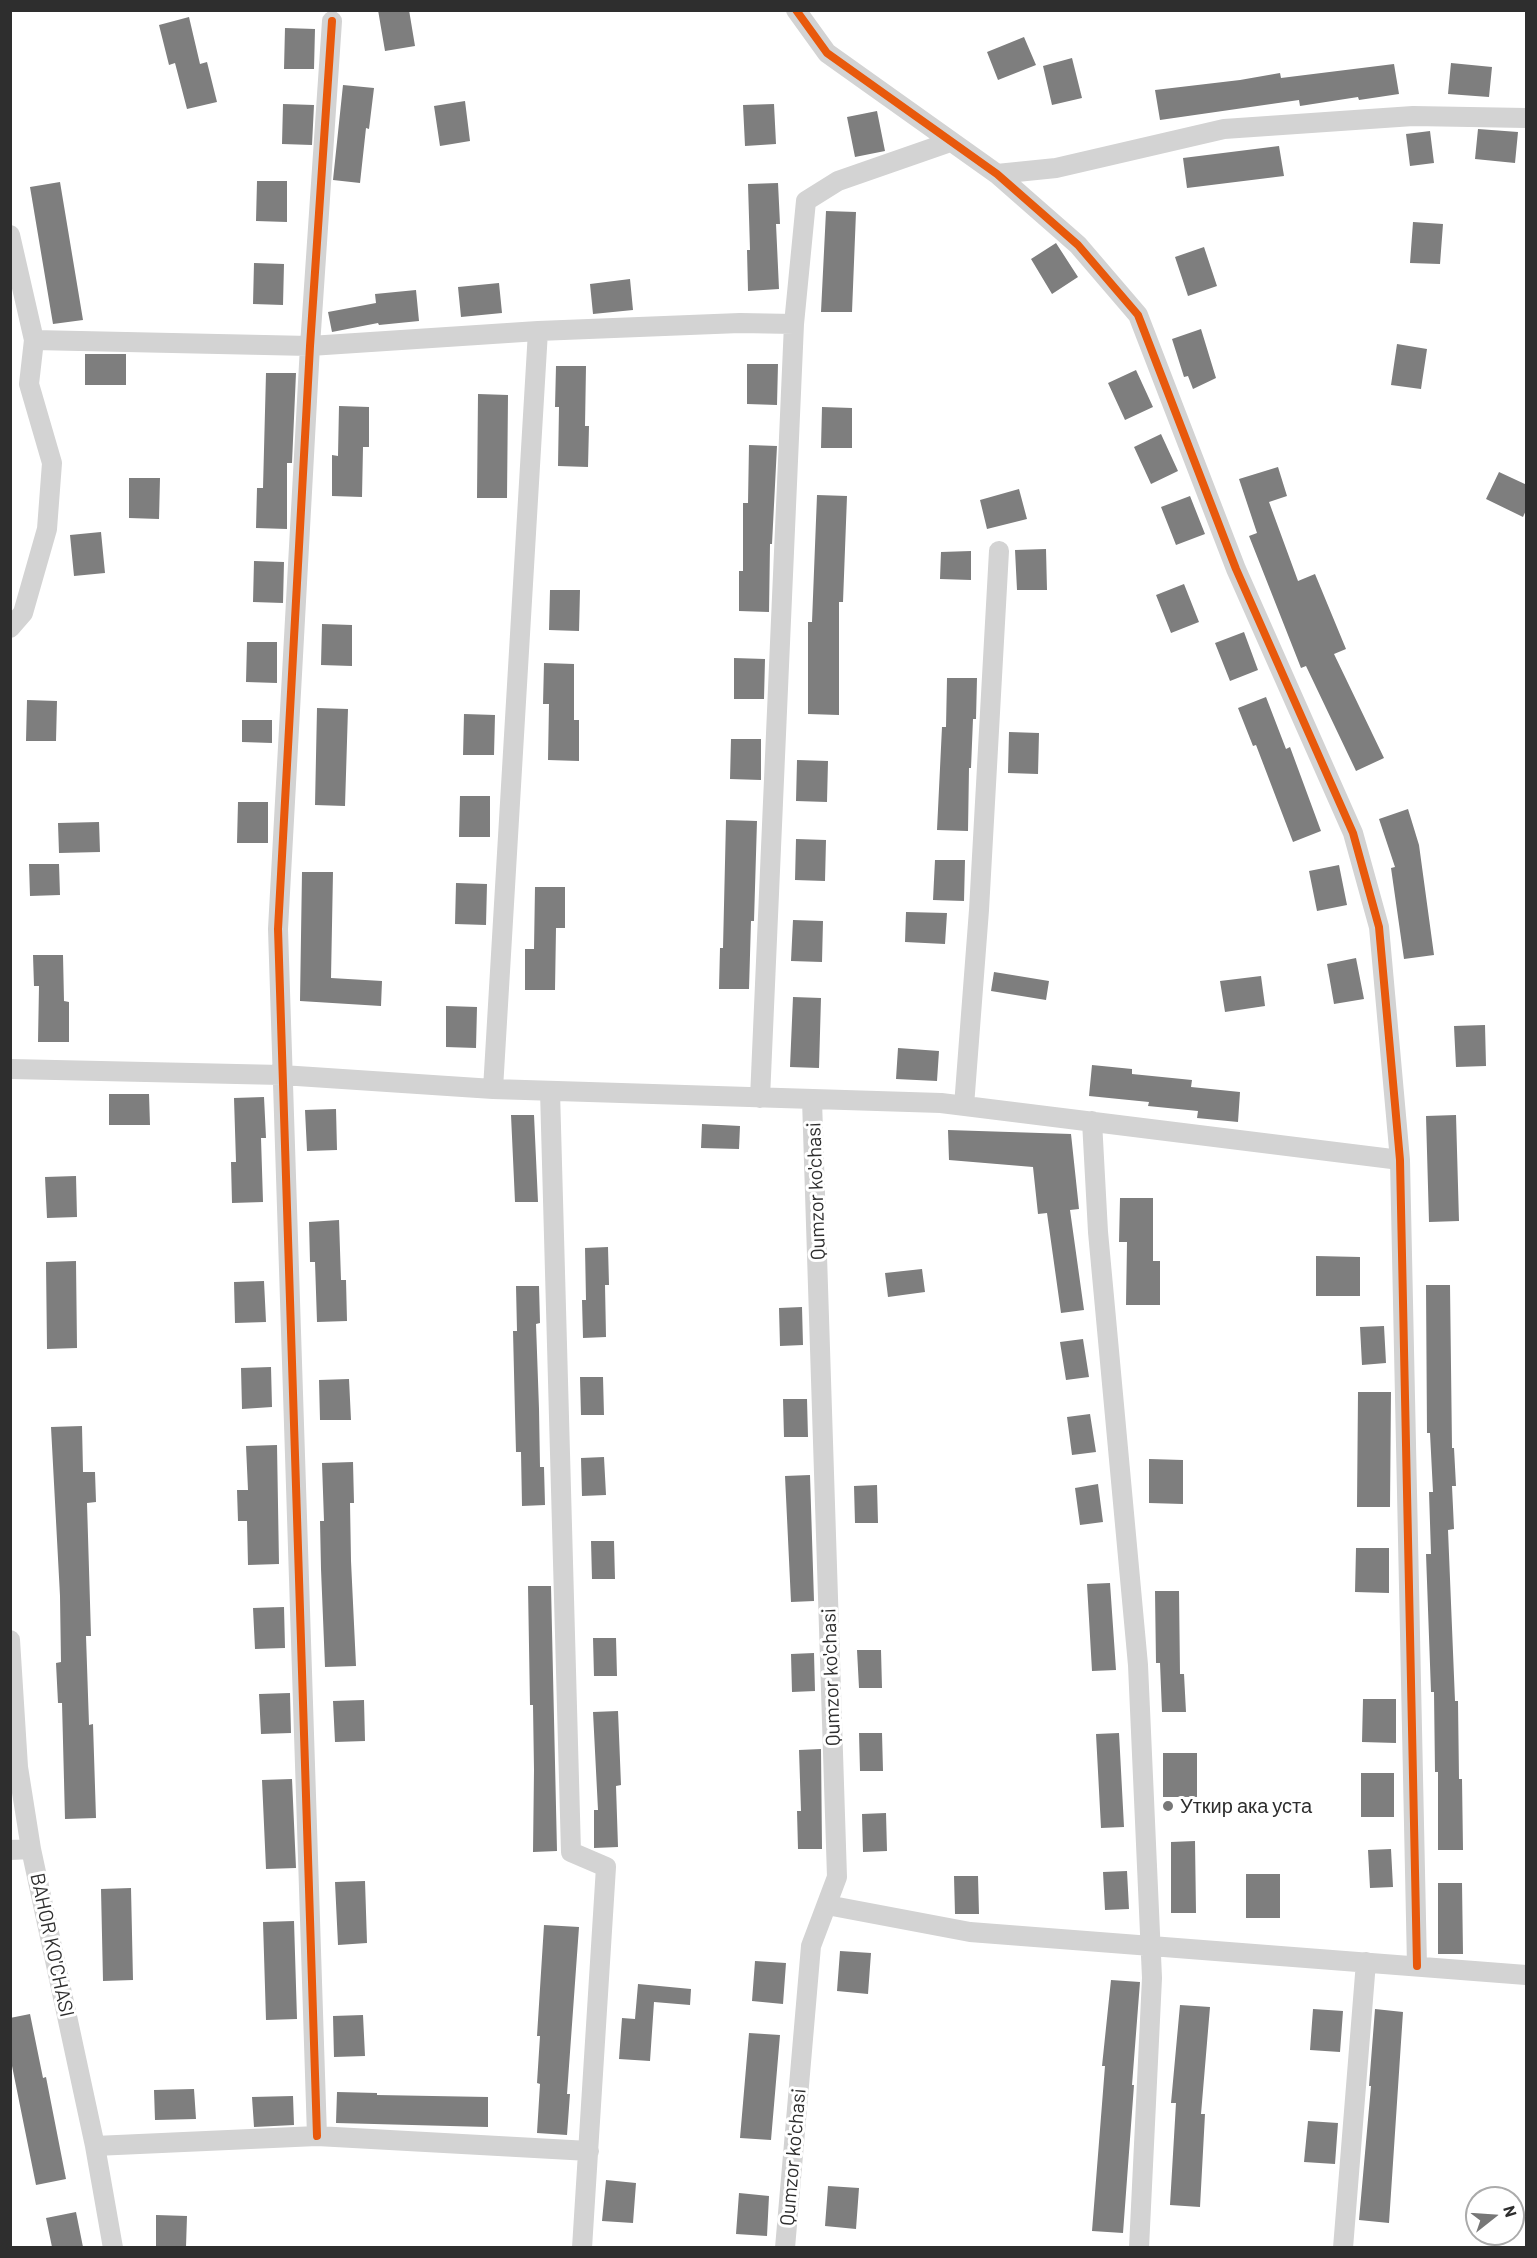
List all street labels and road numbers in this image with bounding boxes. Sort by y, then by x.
street label: Qumzor ko'chasi [802,1122,830,1260]
street label: Qumzor ko'chasi [817,1608,845,1746]
street label: BAHOR KO'CHASI [25,1871,79,2019]
street label: Qumzor ko'chasi [775,2087,811,2227]

